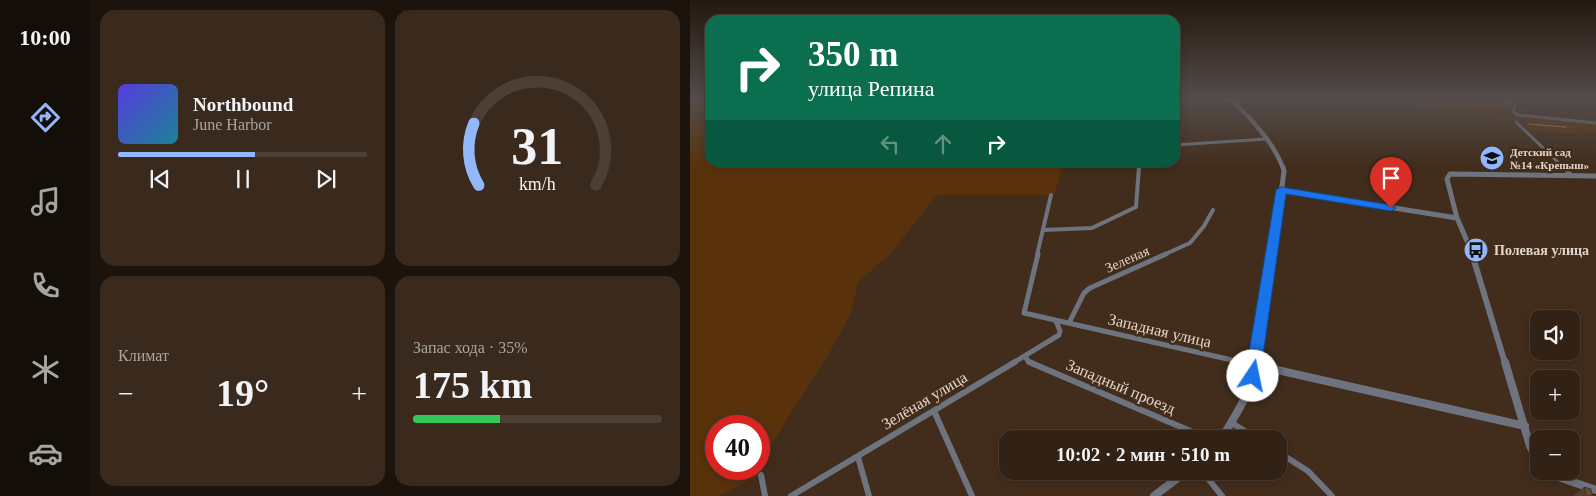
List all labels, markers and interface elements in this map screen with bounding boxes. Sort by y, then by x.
text: 10:00 [19,25,71,50]
icon: right [725,35,790,100]
text: 350 m [808,35,898,74]
text: улица Репина [808,76,935,101]
text: Northbound [193,94,293,115]
icon: directions [28,100,63,135]
text: June Harbor [193,116,272,133]
text: 31 [512,118,564,175]
icon: left [876,130,904,158]
icon: ahead [929,130,957,158]
icon: right [982,130,1010,158]
school or university icon: Детский сад №14 «Крепыш» [1479,145,1505,171]
place label: Детский сад №14 «Крепыш» [1510,146,1589,171]
pin [1370,157,1412,208]
icon: arrive [1377,164,1405,192]
icon: previous [146,165,174,193]
icon: pause [229,165,257,193]
icon: next [312,165,340,193]
text: km/h [519,174,556,194]
icon: music [28,184,63,219]
bus stop icon: Полевая улица [1463,237,1489,263]
street label: Зеленая [1103,243,1152,276]
place label: Полевая улица [1494,243,1589,258]
icon: phone [28,268,63,303]
street label: Западная улица [1106,310,1213,352]
map controls [1530,310,1580,480]
button: sound [1530,310,1580,360]
text: Запас хода · 35% [413,339,528,356]
text: Климат [118,347,169,364]
position arrow [1226,349,1278,401]
icon: climate [28,352,63,387]
street label: Западный проезд [1063,356,1178,418]
text: 175 km [413,364,532,406]
street label: Зелёная улица [878,368,971,433]
button: + [1530,370,1580,420]
text: 19° [216,372,269,414]
text: − [118,378,134,409]
text: + [351,378,367,409]
speed limit sign: 40 [705,415,770,480]
button: − [1530,430,1580,480]
icon: car [28,436,63,471]
text: 10:02 · 2 мин · 510 m [1056,444,1230,465]

